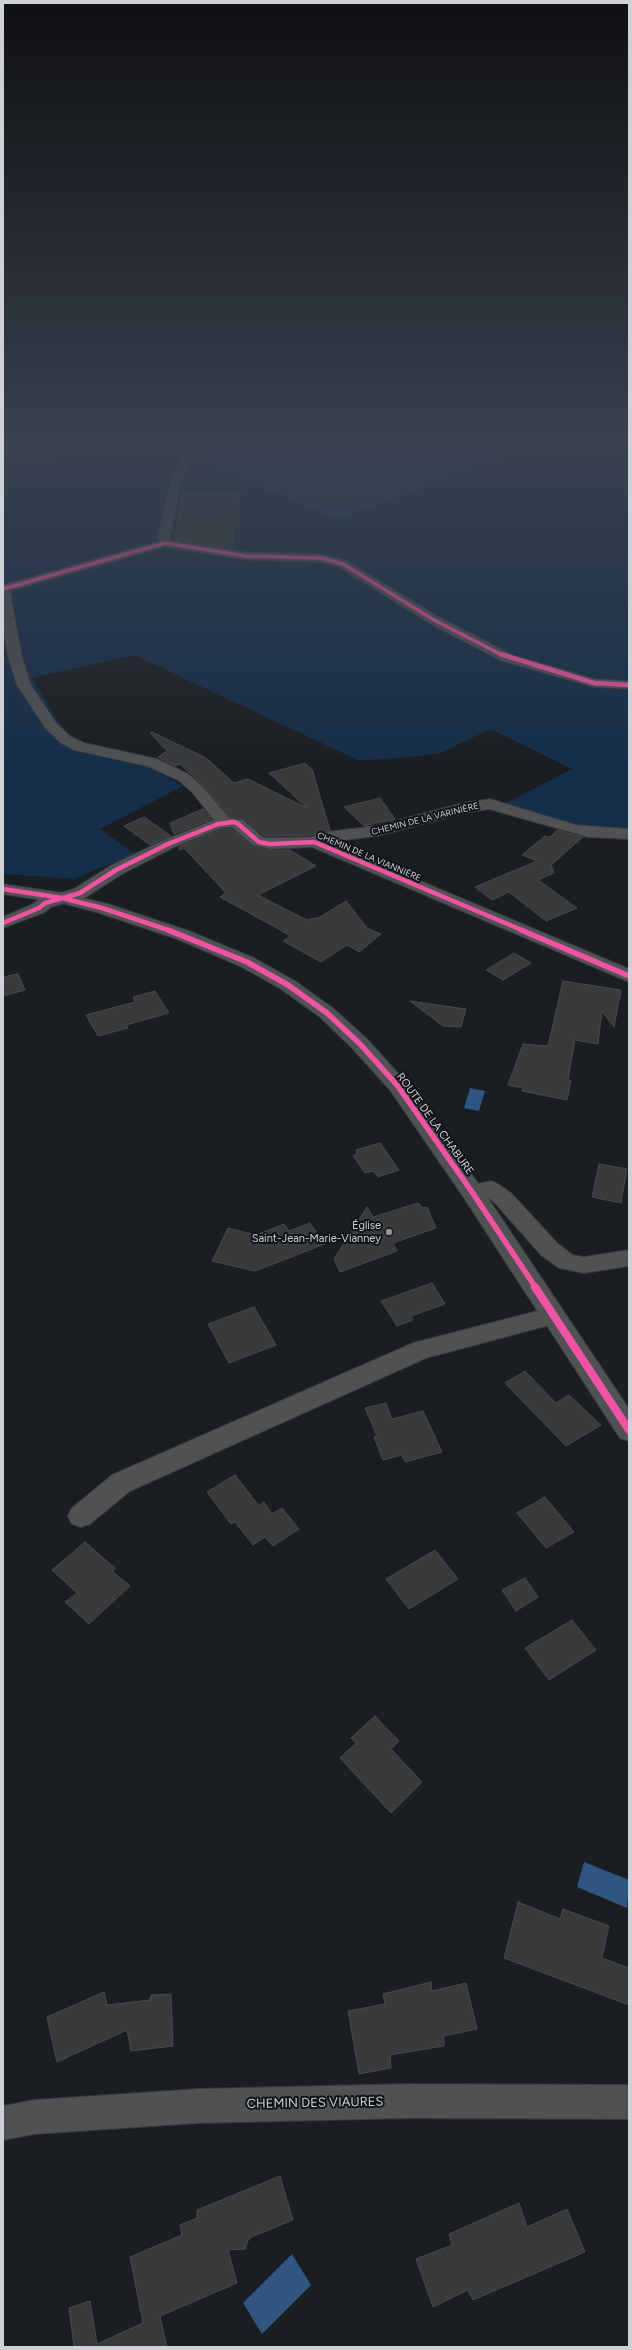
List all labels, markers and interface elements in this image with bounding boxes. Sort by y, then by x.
street label: CHEMIN DE LA VARINIÈRE [370,800,480,838]
street label: CHEMIN DE LA VIANNIÈRE [315,830,423,884]
street label: ROUTE DE LA CHABURE [394,1071,476,1177]
place label: Église Saint-Jean-Marie-Vianney [252,1219,381,1245]
marker: Église Saint-Jean-Marie-Vianney [384,1227,394,1237]
street label: CHEMIN DES VIAURES [246,2094,384,2112]

